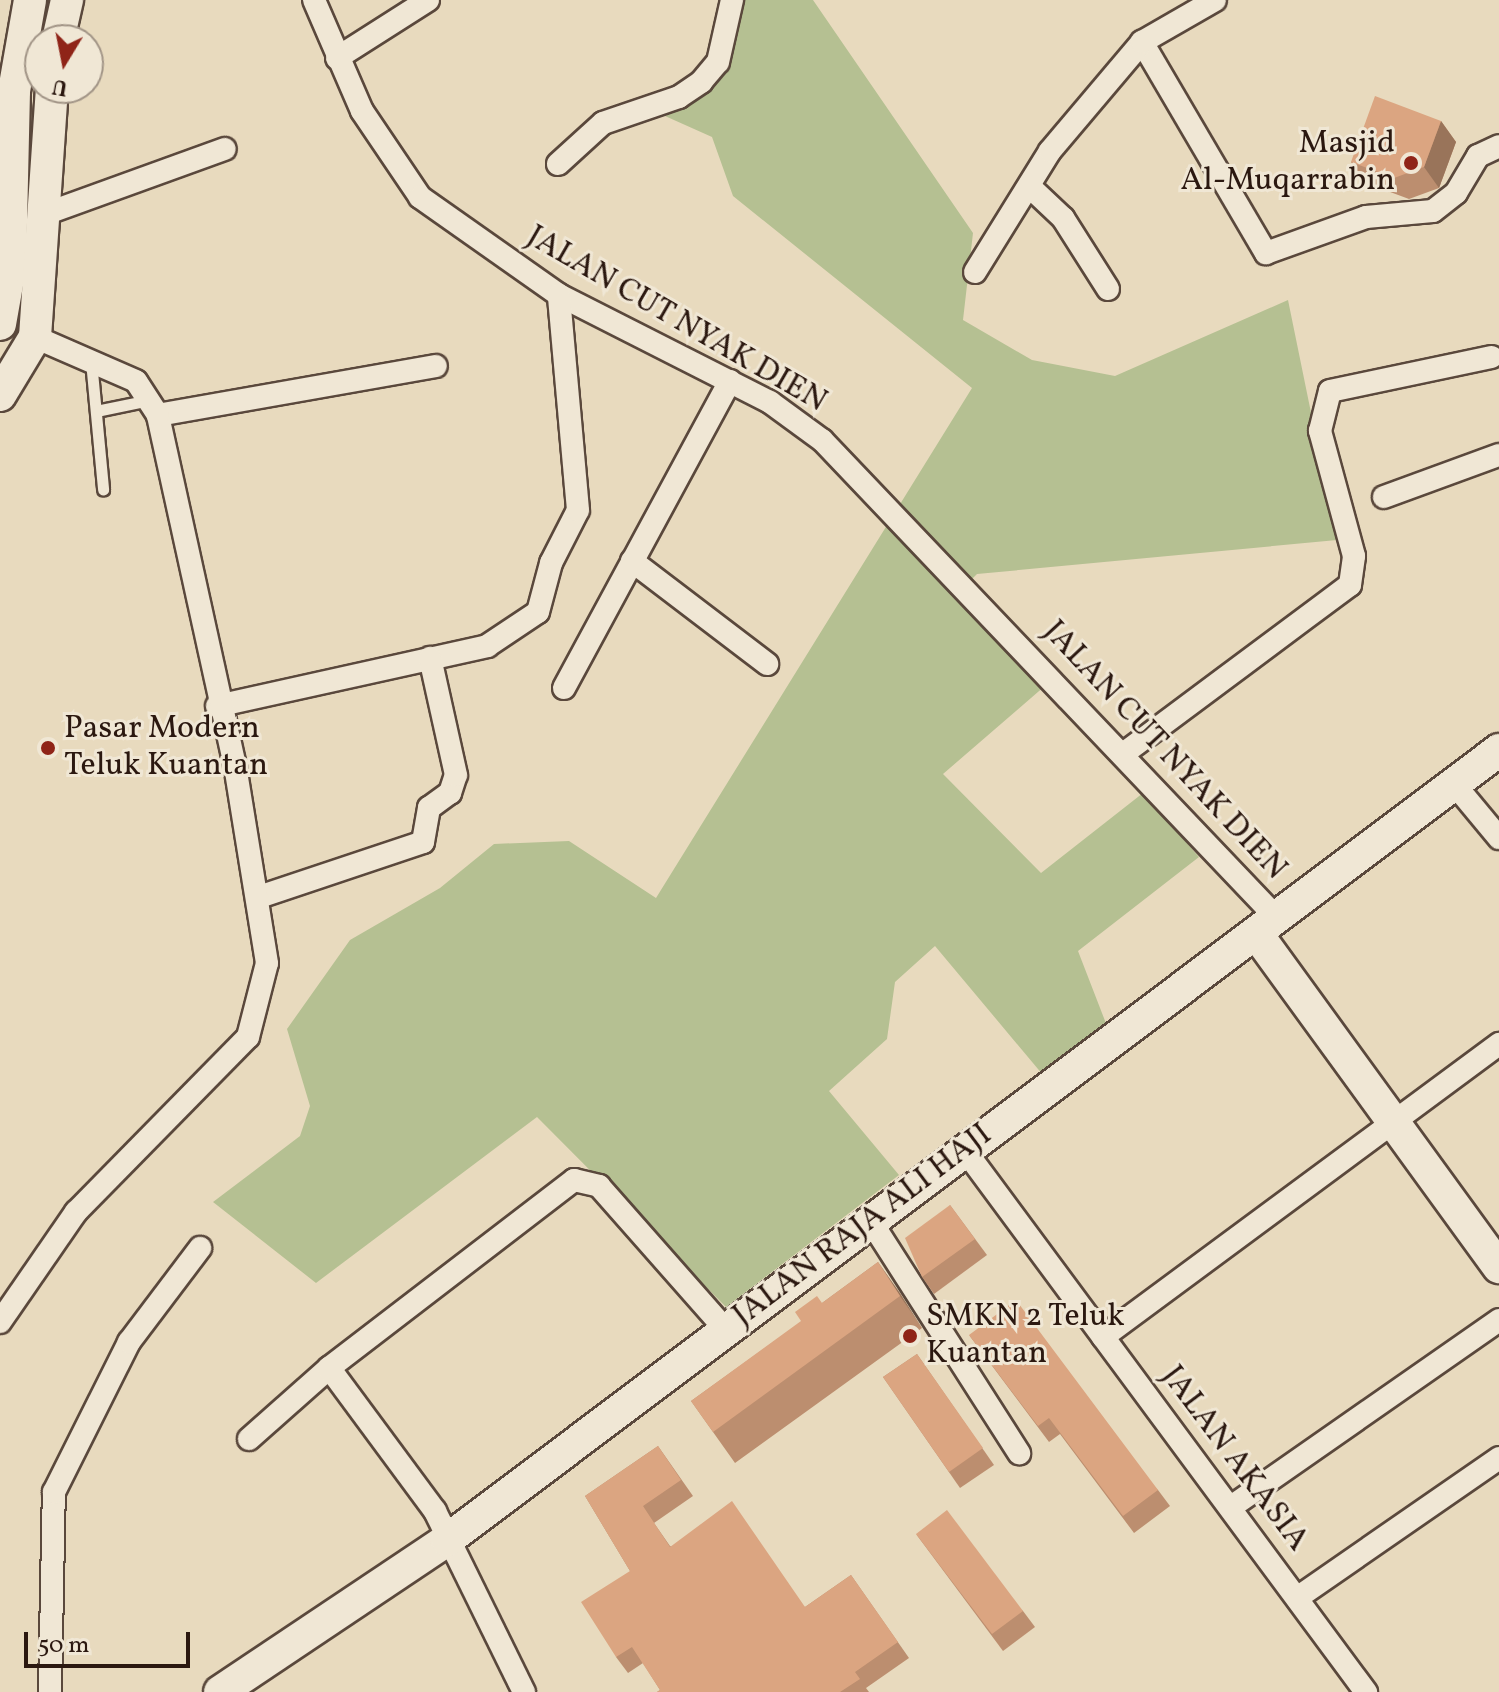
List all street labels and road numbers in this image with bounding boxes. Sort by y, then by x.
street label: JALAN CUT NYAK DIEN [519,218,833,422]
street label: JALAN CUT NYAK DIEN [1034,613,1294,889]
street label: JALAN RAJA ALI HAJI [726,1116,1000,1336]
street label: JALAN AKASIA [1152,1359,1316,1559]

